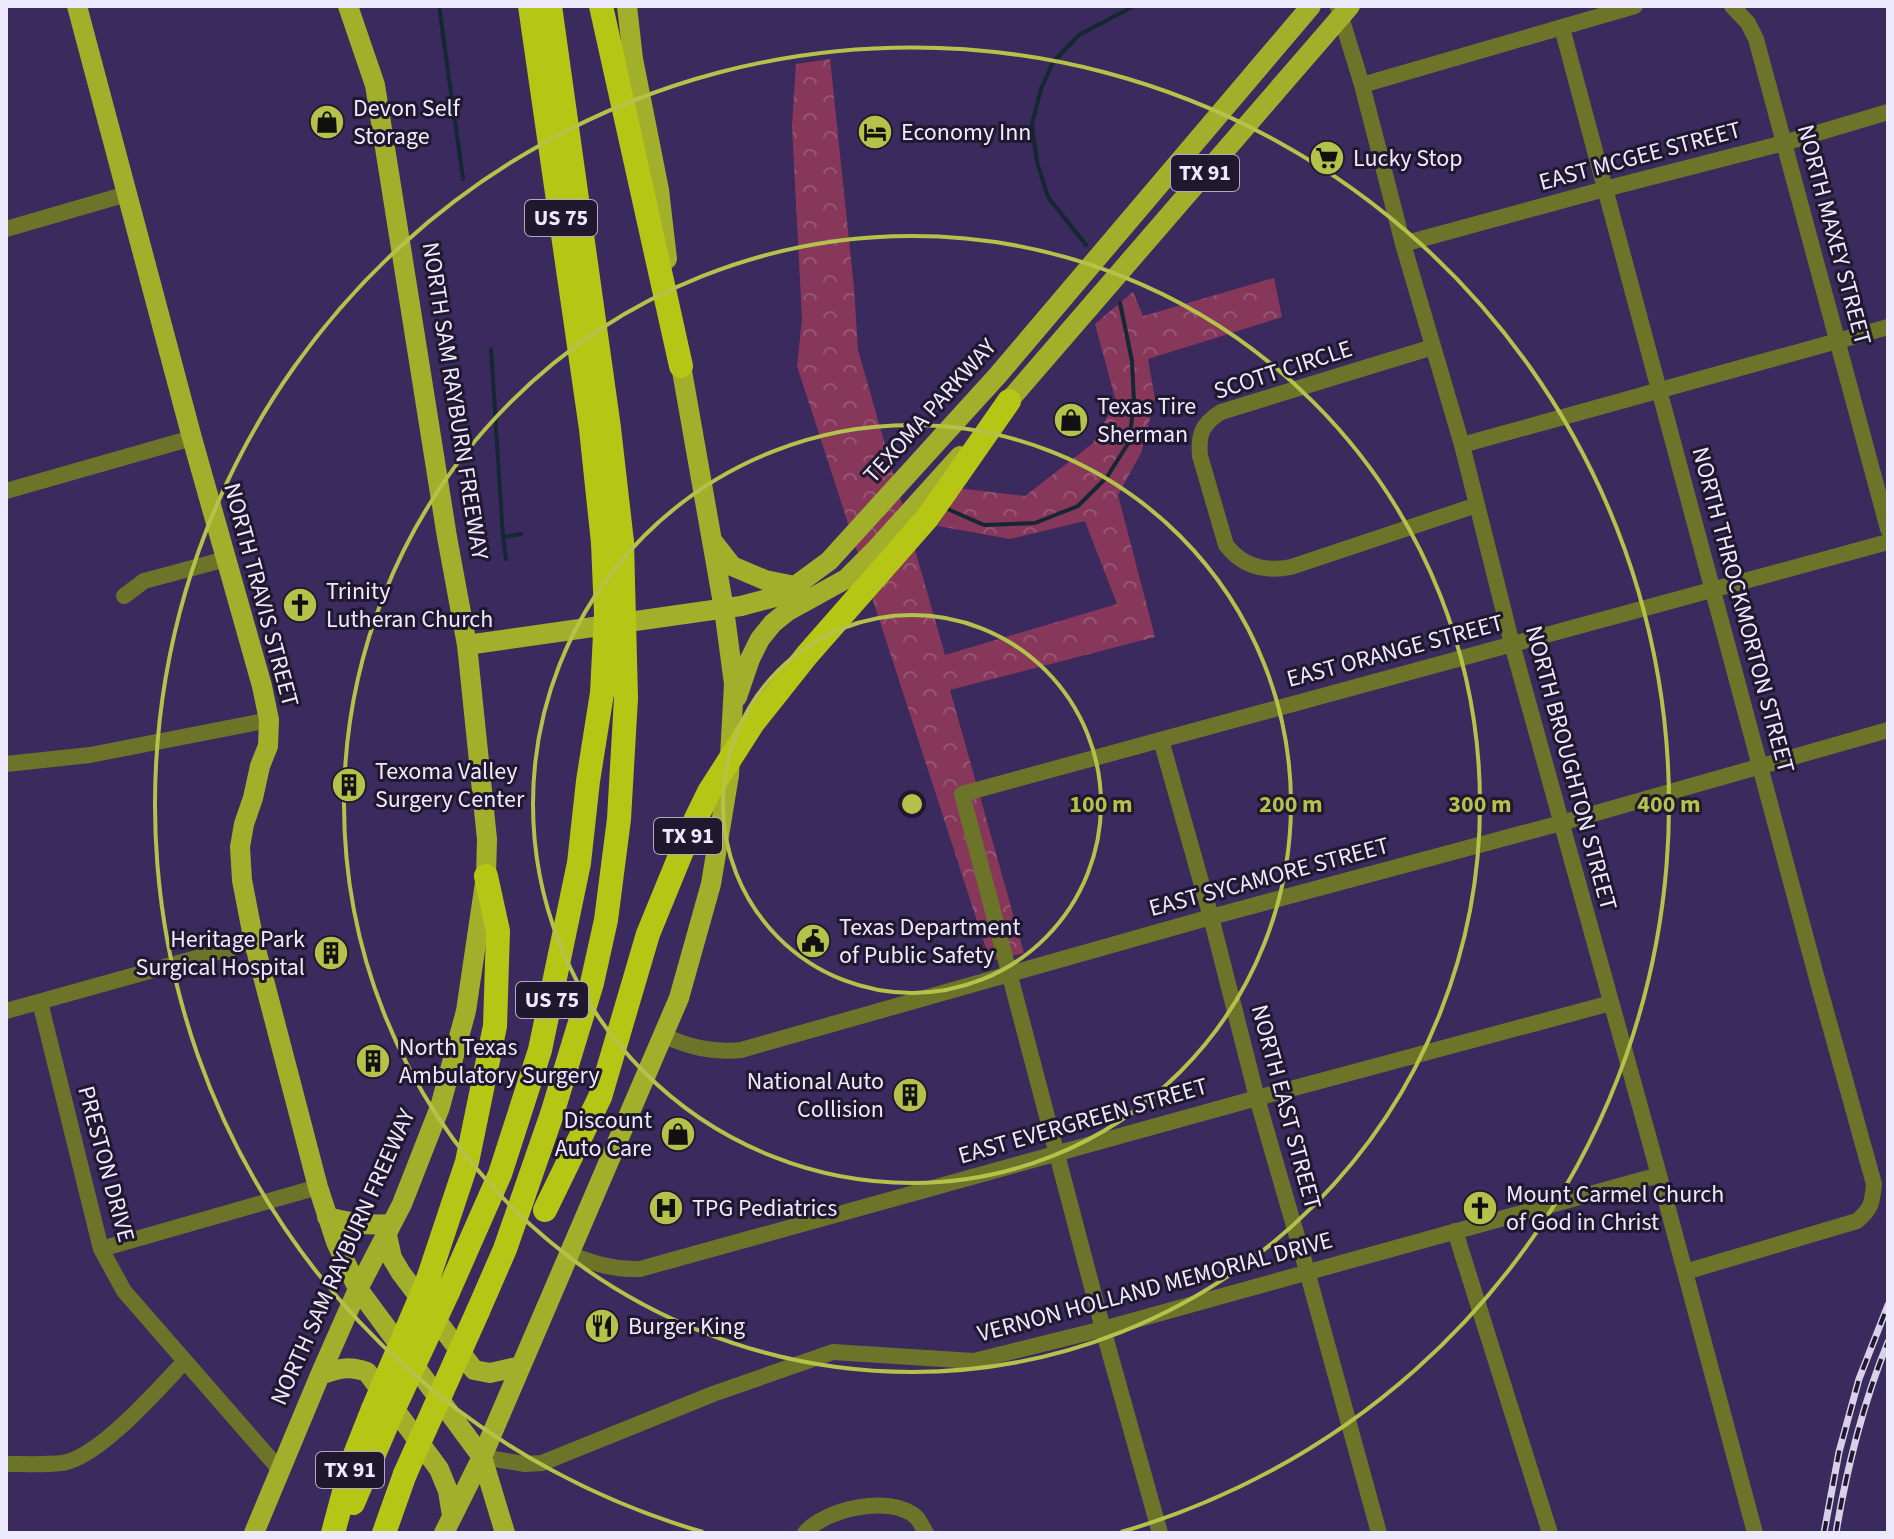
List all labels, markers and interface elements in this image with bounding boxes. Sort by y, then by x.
place label: Devon Self Storage [353,91,461,154]
shop icon: Devon Self Storage [308,103,346,141]
street label: EAST MCGEE STREET [1535,112,1745,200]
hotel icon: Economy Inn [856,113,894,151]
place label: Economy Inn [901,115,1031,150]
street label: NORTH MAXEY STREET [1788,121,1880,349]
supermarket icon: Lucky Stop [1308,139,1346,177]
place label: Lucky Stop [1353,141,1463,176]
road number: TX 91 [1171,155,1239,191]
road number: US 75 [525,200,597,236]
street label: NORTH SAM RAYBURN FREEWAY [413,240,498,563]
street label: TEXOMA PARKWAY [855,330,1005,491]
street label: SCOTT CIRCLE [1209,331,1357,409]
place label: Texas Tire Sherman [1097,389,1196,452]
shop icon: Texas Tire Sherman [1052,401,1090,439]
street label: NORTH THROCKMORTON STREET [1683,443,1803,777]
street label: NORTH TRAVIS STREET [214,479,308,711]
place label: Trinity Lutheran Church [326,574,493,637]
church icon: Trinity Lutheran Church [281,586,319,624]
street label: EAST ORANGE STREET [1283,605,1507,697]
street label: NORTH BROUGHTON STREET [1516,622,1626,914]
place label: Texoma Valley Surgery Center [375,754,525,817]
building icon: Texoma Valley Surgery Center [330,766,368,804]
text: 100 m [1069,787,1133,822]
text: 200 m [1259,787,1323,822]
text: 300 m [1448,787,1512,822]
text: 400 m [1637,787,1701,822]
centre of rings [898,790,926,818]
road number: TX 91 [654,818,722,854]
street label: EAST SYCAMORE STREET [1145,828,1393,926]
place label: Texas Department of Public Safety [839,910,1021,973]
place label: Heritage Park Surgical Hospital [136,922,305,985]
public building icon: Texas Department of Public Safety [794,922,832,960]
building icon: Heritage Park Surgical Hospital [312,934,350,972]
road number: US 75 [516,982,588,1018]
street label: NORTH EAST STREET [1242,1001,1330,1213]
place label: North Texas Ambulatory Surgery [399,1030,600,1093]
building icon: North Texas Ambulatory Surgery [354,1042,392,1080]
place label: National Auto Collision [747,1064,884,1127]
street label: EAST EVERGREEN STREET [954,1069,1212,1173]
building icon: National Auto Collision [891,1076,929,1114]
street label: PRESTON DRIVE [68,1082,144,1246]
street label: NORTH SAM RAYBURN FREEWAY [262,1103,425,1411]
place label: Discount Auto Care [555,1103,652,1166]
shop icon: Discount Auto Care [659,1115,697,1153]
place label: Mount Carmel Church of God in Christ [1506,1177,1724,1240]
hospital icon: TPG Pediatrics [647,1189,685,1227]
church icon: Mount Carmel Church of God in Christ [1461,1189,1499,1227]
place label: TPG Pediatrics [692,1191,837,1226]
street label: VERNON HOLLAND MEMORIAL DRIVE [974,1223,1336,1351]
restaurant icon: Burger King [583,1307,621,1345]
place label: Burger King [628,1309,745,1344]
road number: TX 91 [316,1452,384,1488]

